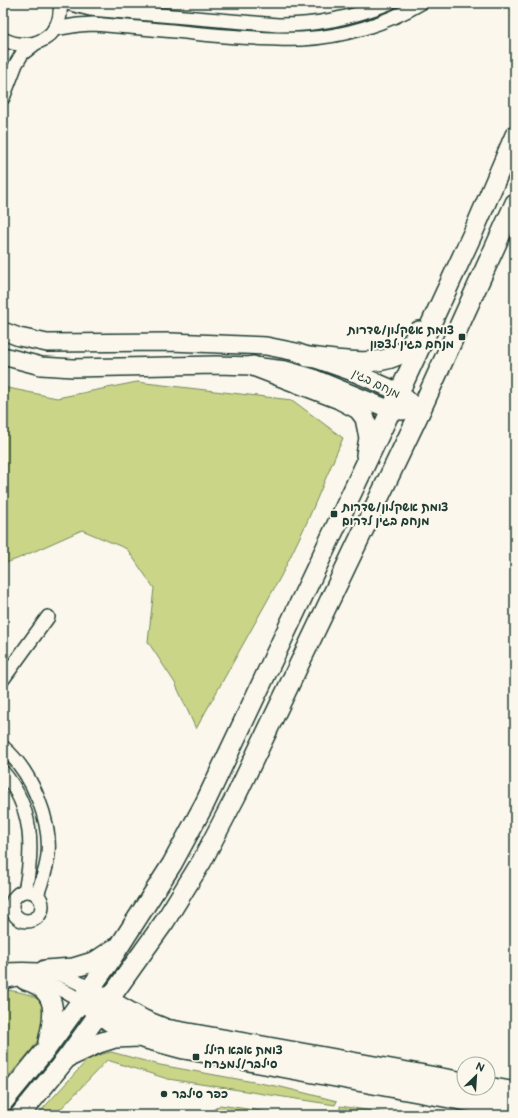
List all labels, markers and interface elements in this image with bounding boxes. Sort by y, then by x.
place label: צומת אשקלון/שדרות מנחם בגין לצפון [347,323,454,352]
marker: צומת אשקלון/שדרות מנחם בגין לצפון [457,332,467,342]
street label: מנחם בגין [350,366,402,402]
place label: צומת אשקלון/שדרות מנחם בגין לדרום [341,500,448,529]
marker: צומת אשקלון/שדרות מנחם בגין לדרום [329,509,339,519]
place label: צומת אבא הילל סילבר/למזרח [204,1043,283,1072]
marker: צומת אבא הילל סילבר/למזרח [191,1052,201,1062]
north arrow [456,1056,496,1096]
text: N [474,1060,487,1075]
place label: כפר סילבר [172,1087,228,1102]
marker: כפר סילבר [159,1089,169,1099]

